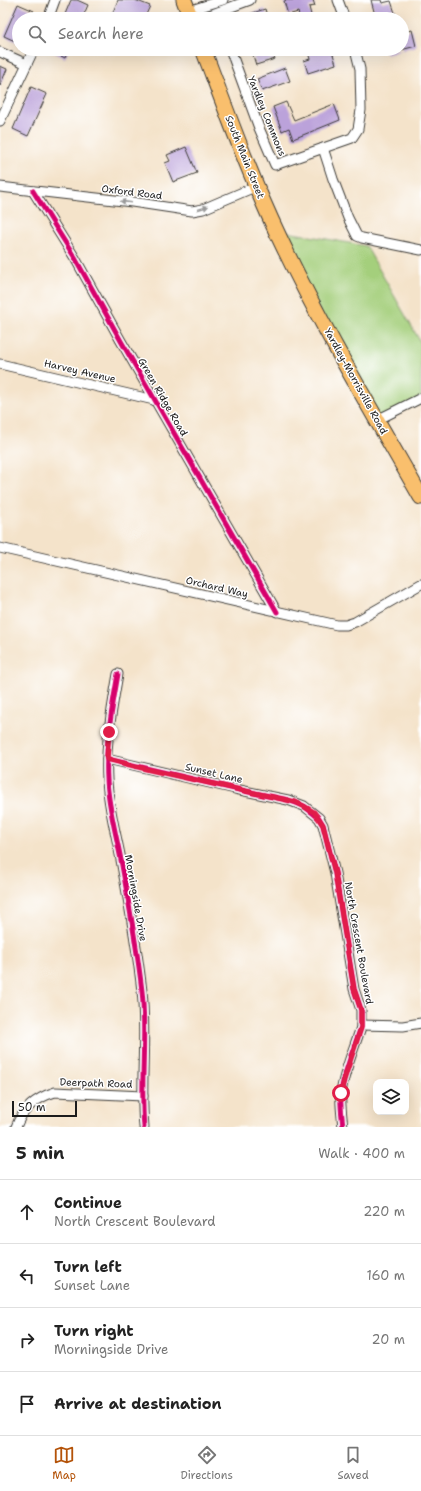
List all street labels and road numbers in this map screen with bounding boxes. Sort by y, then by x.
street label: Yardley Commons [245,74,289,158]
street label: South Main Street [222,114,268,200]
street label: Oxford Road [101,182,164,202]
street label: Yardley-Morrisville Road [321,326,391,437]
street label: Green Ridge Road [135,355,191,439]
street label: Harvey Avenue [43,356,117,386]
street label: Orchard Way [185,574,250,601]
street label: Sunset Lane [184,760,244,786]
street label: Morningside Drive [122,854,150,943]
street label: North Crescent Boulevard [342,881,376,1006]
street label: Deerpath Road [59,1075,133,1091]

